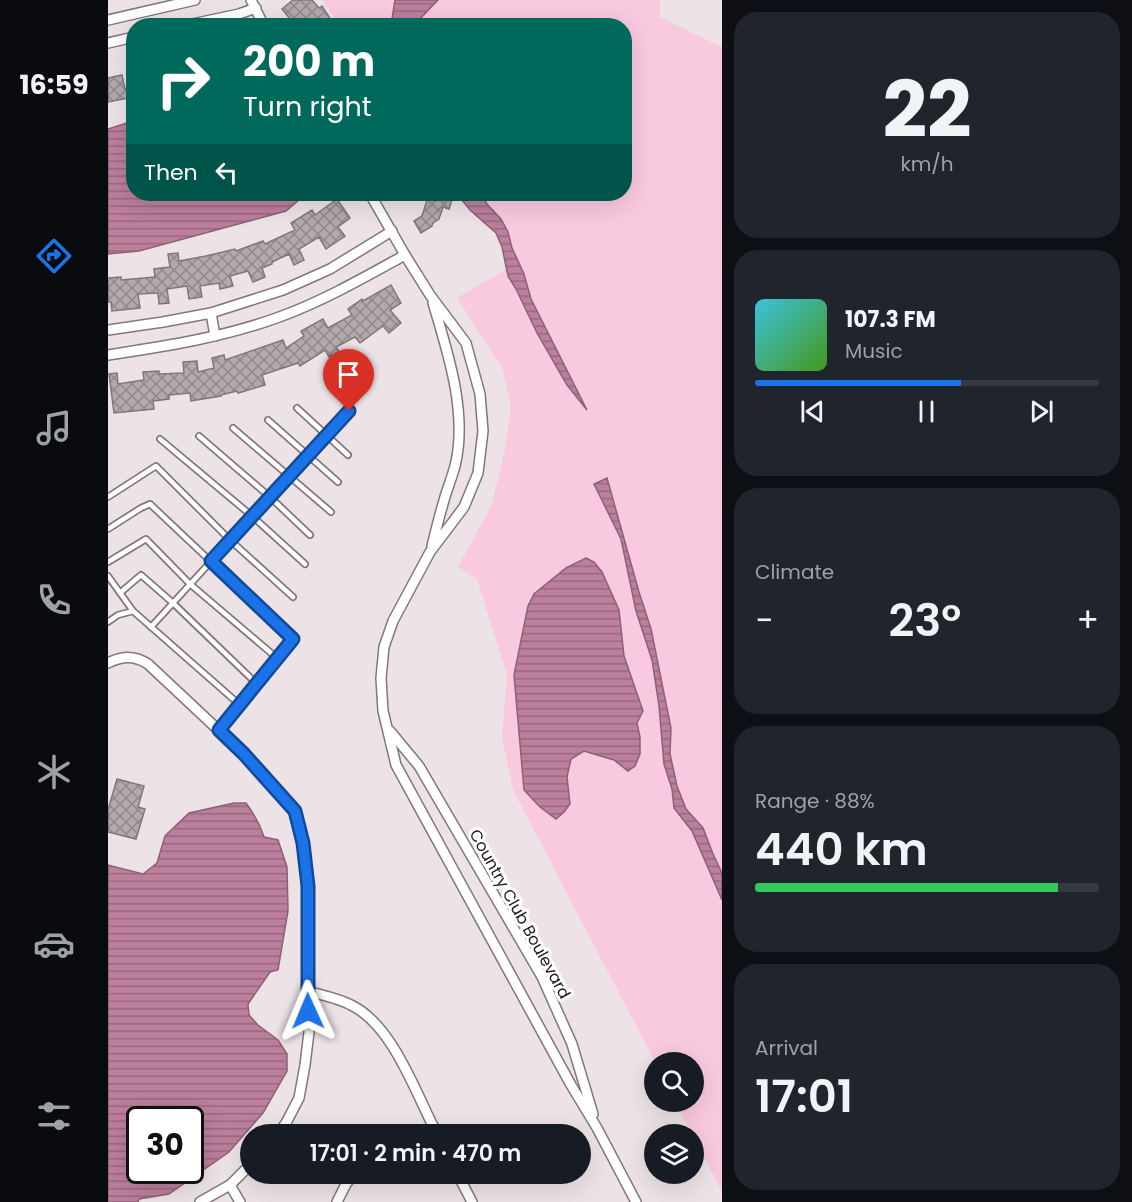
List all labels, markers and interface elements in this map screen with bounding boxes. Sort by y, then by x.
text: 200 m [243,32,375,91]
icon: right [144,42,222,120]
text: 22 [882,55,972,164]
text: 16:59 [19,66,89,103]
text: Turn right [243,88,372,125]
text: km/h [900,150,954,178]
icon: left [210,156,243,189]
text: Then [144,157,198,188]
icon: directions [33,235,75,277]
text: 107.3 FM [845,304,936,335]
text: Music [845,337,903,365]
pin [323,349,374,411]
icon: arrive [332,358,365,391]
icon: previous [796,395,829,428]
icon: pause [910,395,943,428]
icon: next [1025,395,1058,428]
icon: music [33,407,75,449]
text: Climate [755,558,834,586]
icon: phone [33,579,75,621]
text: 23° [888,589,961,652]
text: − [755,597,773,644]
text: + [1076,597,1099,644]
icon: climate [33,751,75,793]
text: Range · 88% [755,787,875,815]
text: 440 km [755,818,928,881]
street label: Country Club Boulevard [464,825,576,1003]
icon: car [33,923,75,965]
position arrow [276,979,340,1043]
text: Arrival [755,1034,818,1062]
map controls [644,1052,704,1184]
button: search [644,1052,704,1112]
text: 17:01 [755,1065,853,1128]
icon: filters [33,1095,75,1137]
speed limit sign: 30 [126,1106,204,1184]
button: layers [644,1124,704,1184]
text: 17:01 · 2 min · 470 m [310,1138,521,1169]

